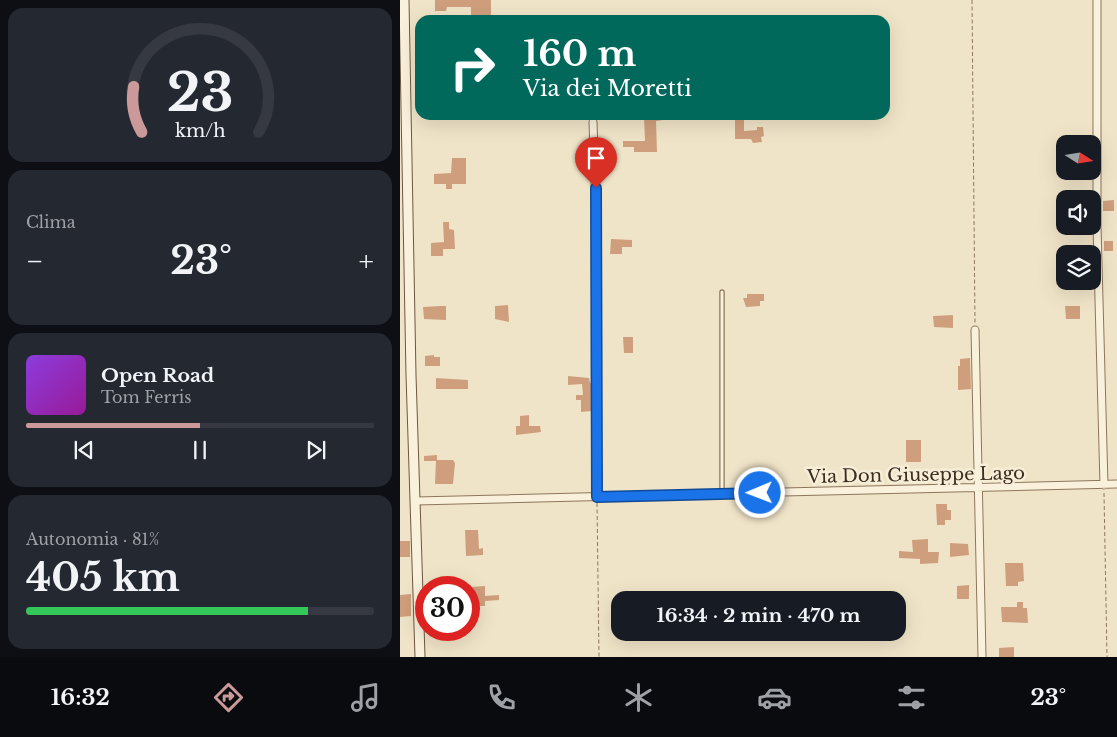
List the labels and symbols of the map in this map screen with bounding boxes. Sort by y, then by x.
north arrow [1056,135,1101,180]
pin [575,137,617,188]
street label: Via Don Giuseppe Lago [806,462,1025,488]
position arrow [733,466,785,518]
speed limit sign: 30 [415,576,480,641]

